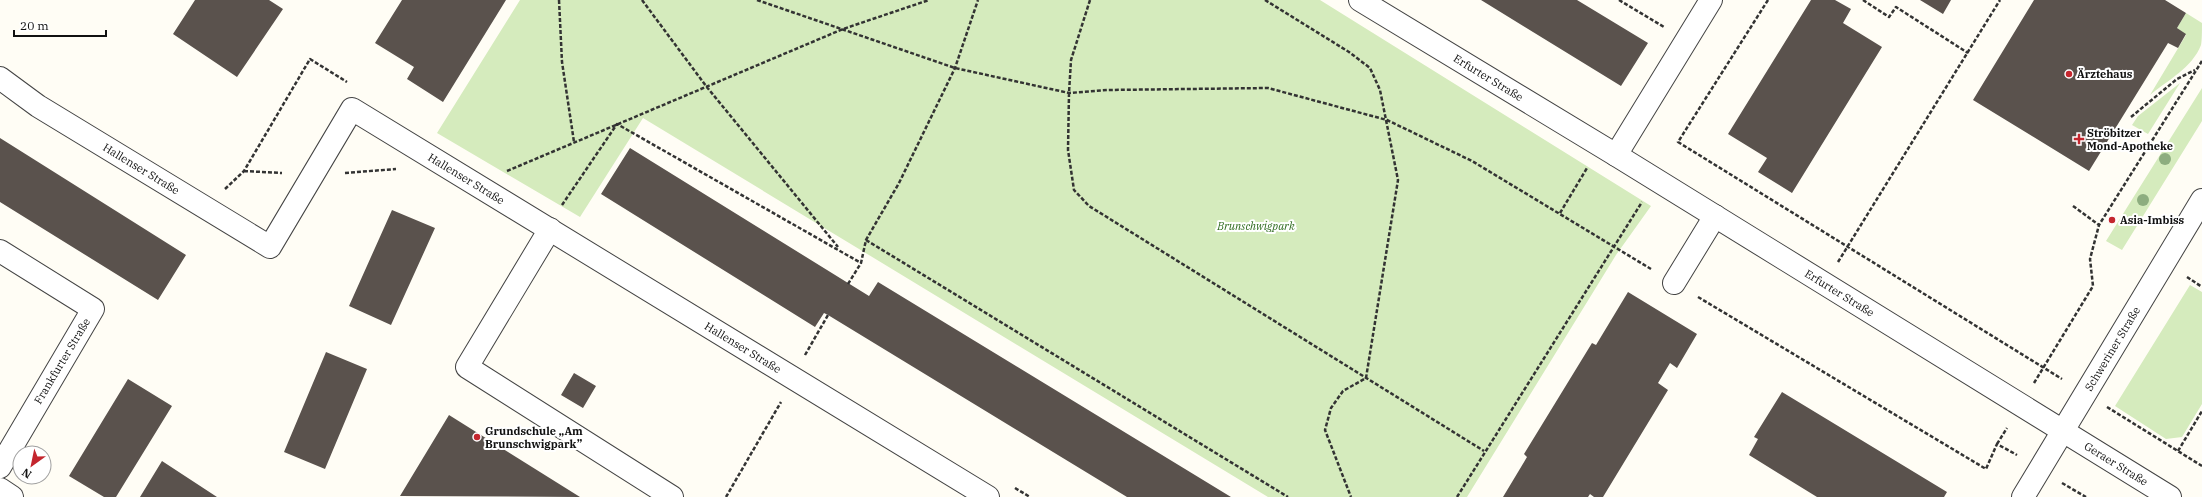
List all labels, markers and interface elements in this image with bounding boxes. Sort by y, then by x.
scale bar [14,12,106,38]
text: 20 m [20,18,49,33]
street label: Erfurter Straße [1451,51,1526,104]
place label: Ärztehaus [2077,67,2133,81]
marker: Ärztehaus [2064,69,2074,79]
place label: Ströbitzer Mond-Apotheke [2087,126,2173,153]
marker: Ströbitzer Mond-Apotheke [2074,134,2084,144]
street label: Hallenser Straße [100,140,182,197]
street label: Hallenser Straße [425,150,507,207]
place label: Asia-Imbiss [2120,213,2185,227]
marker: Asia-Imbiss [2107,215,2117,225]
park label: Brunschwigpark [1216,219,1295,233]
street label: Erfurter Straße [1802,266,1877,320]
street label: Schweriner Straße [2081,304,2143,394]
street label: Frankfurter Straße [31,315,93,407]
street label: Hallenser Straße [702,319,784,376]
place label: Grundschule „Am Brunschwigpark” [485,424,583,451]
marker: Grundschule „Am Brunschwigpark” [472,432,482,442]
street label: Geraer Straße [2082,439,2151,489]
north arrow [12,445,52,485]
text: N [19,465,34,482]

